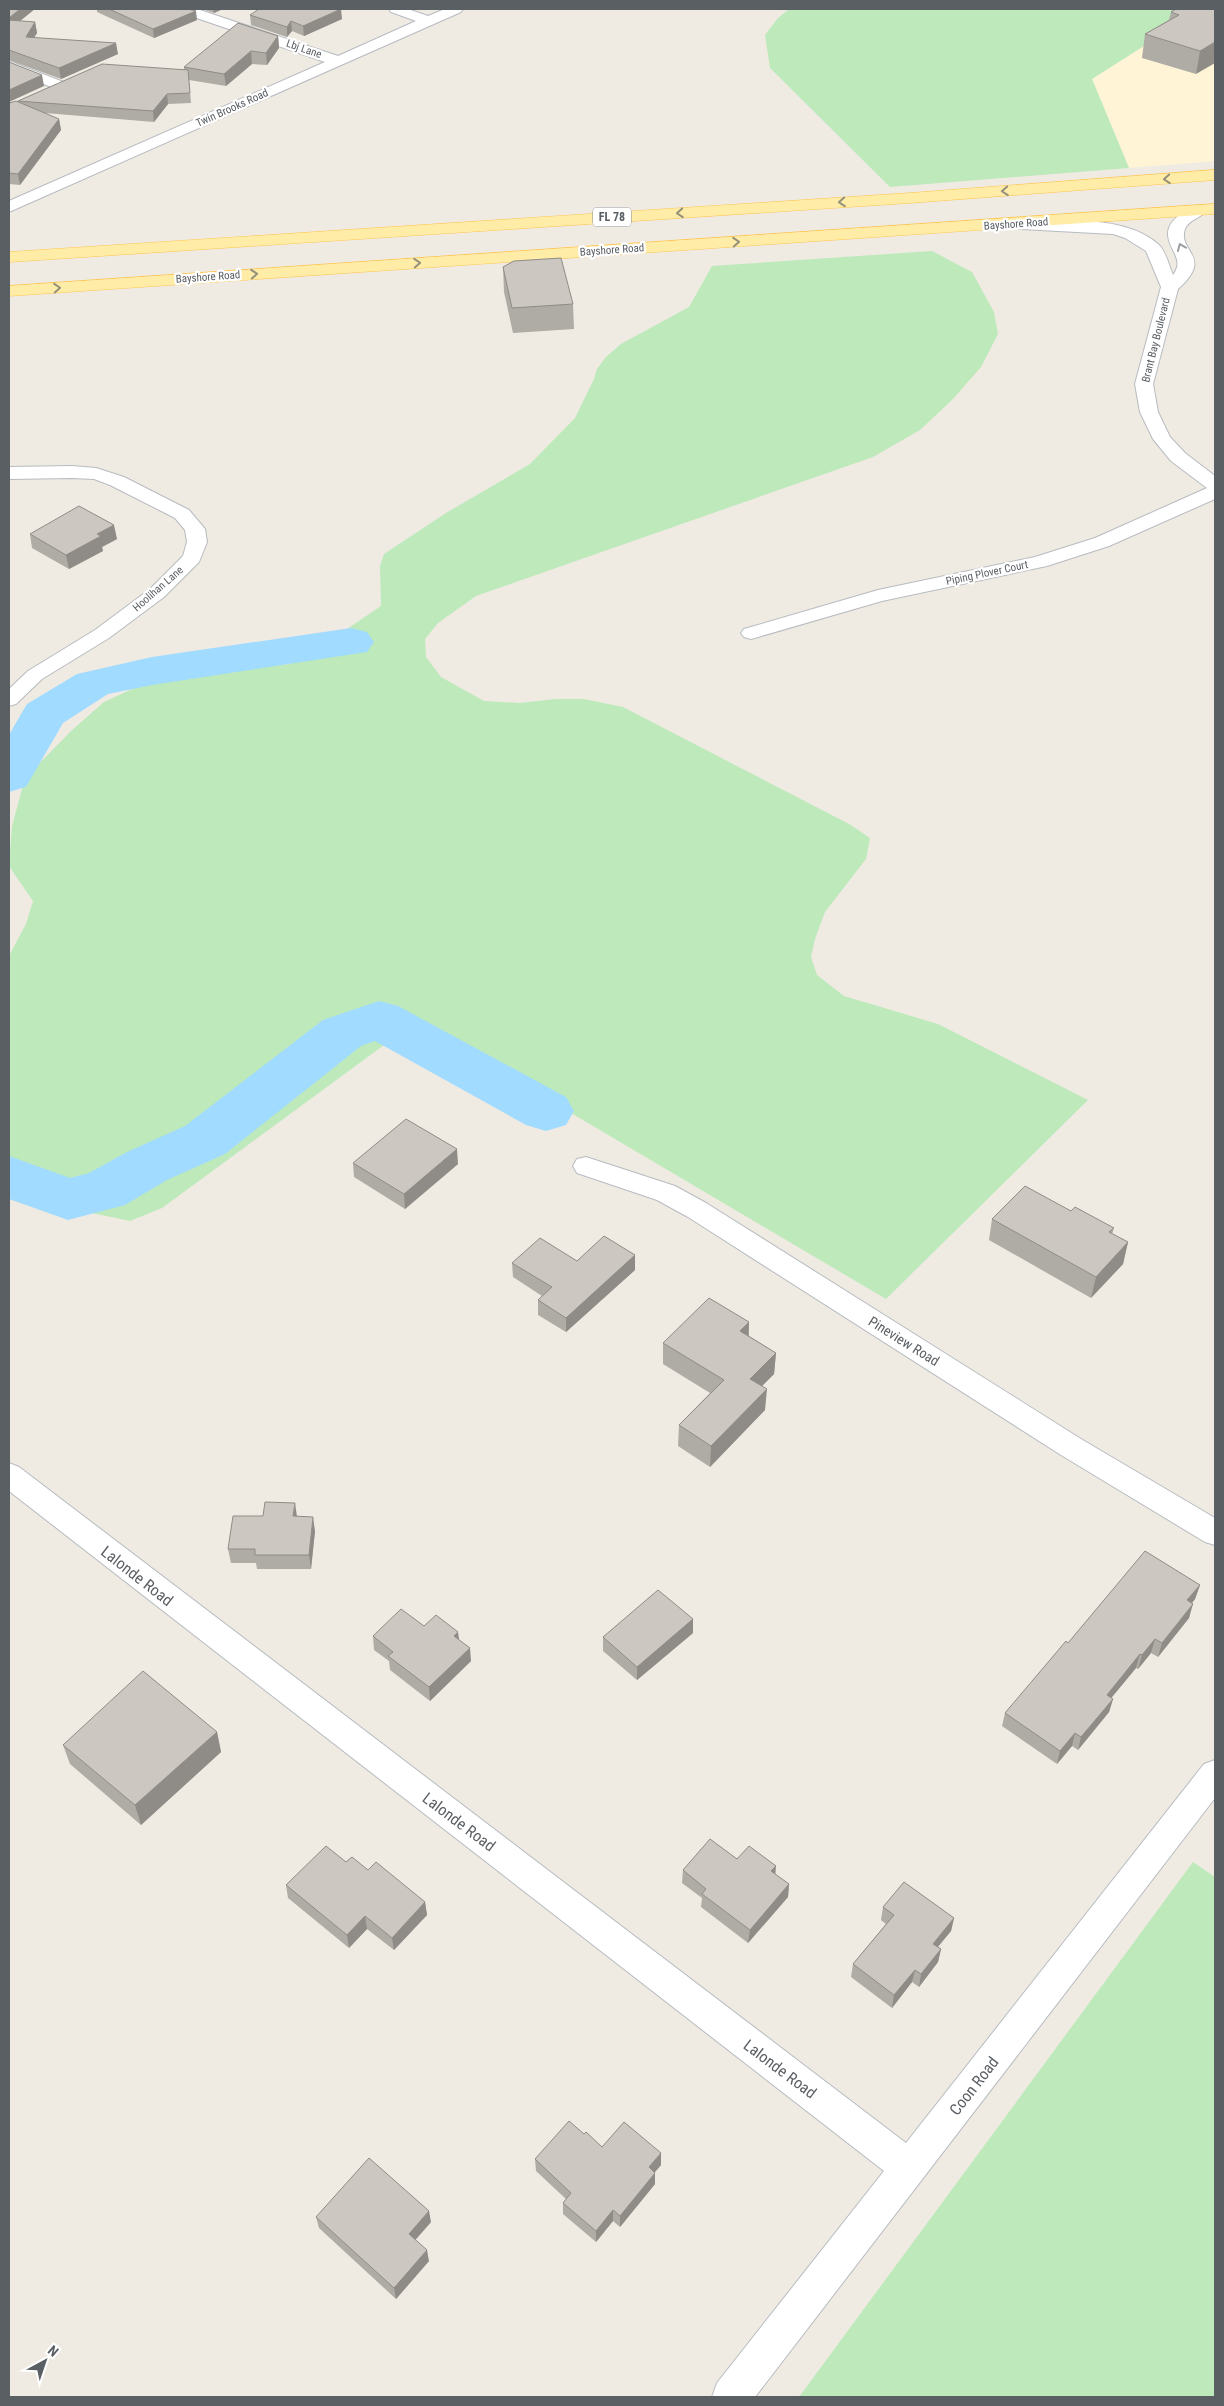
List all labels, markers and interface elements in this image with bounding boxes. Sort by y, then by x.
street label: Lbj Lane [285,37,323,61]
street label: Twin Brooks Road [194,86,270,130]
one-way arrow [1162,173,1170,184]
one-way arrow [1000,185,1008,196]
one-way arrow [838,197,846,208]
one-way arrow [676,207,684,218]
road number: FL 78 [593,208,631,226]
street label: Bayshore Road [983,215,1049,233]
one-way arrow [732,237,740,248]
street label: Bayshore Road [579,241,645,259]
one-way arrow [1177,243,1188,252]
one-way arrow [413,258,421,269]
street label: Bayshore Road [175,268,241,286]
one-way arrow [251,269,259,280]
one-way arrow [54,282,62,293]
street label: Brant Bay Boulevard [1139,296,1173,384]
street label: Piping Plover Court [945,558,1029,588]
street label: Hoolihan Lane [130,564,186,614]
street label: Pineview Road [866,1313,942,1369]
street label: Lalonde Road [97,1542,177,1610]
street label: Lalonde Road [419,1789,499,1855]
street label: Lalonde Road [740,2036,820,2102]
street label: Coon Road [945,2053,1003,2119]
north arrow [20,2336,70,2386]
text: N [45,2342,62,2360]

